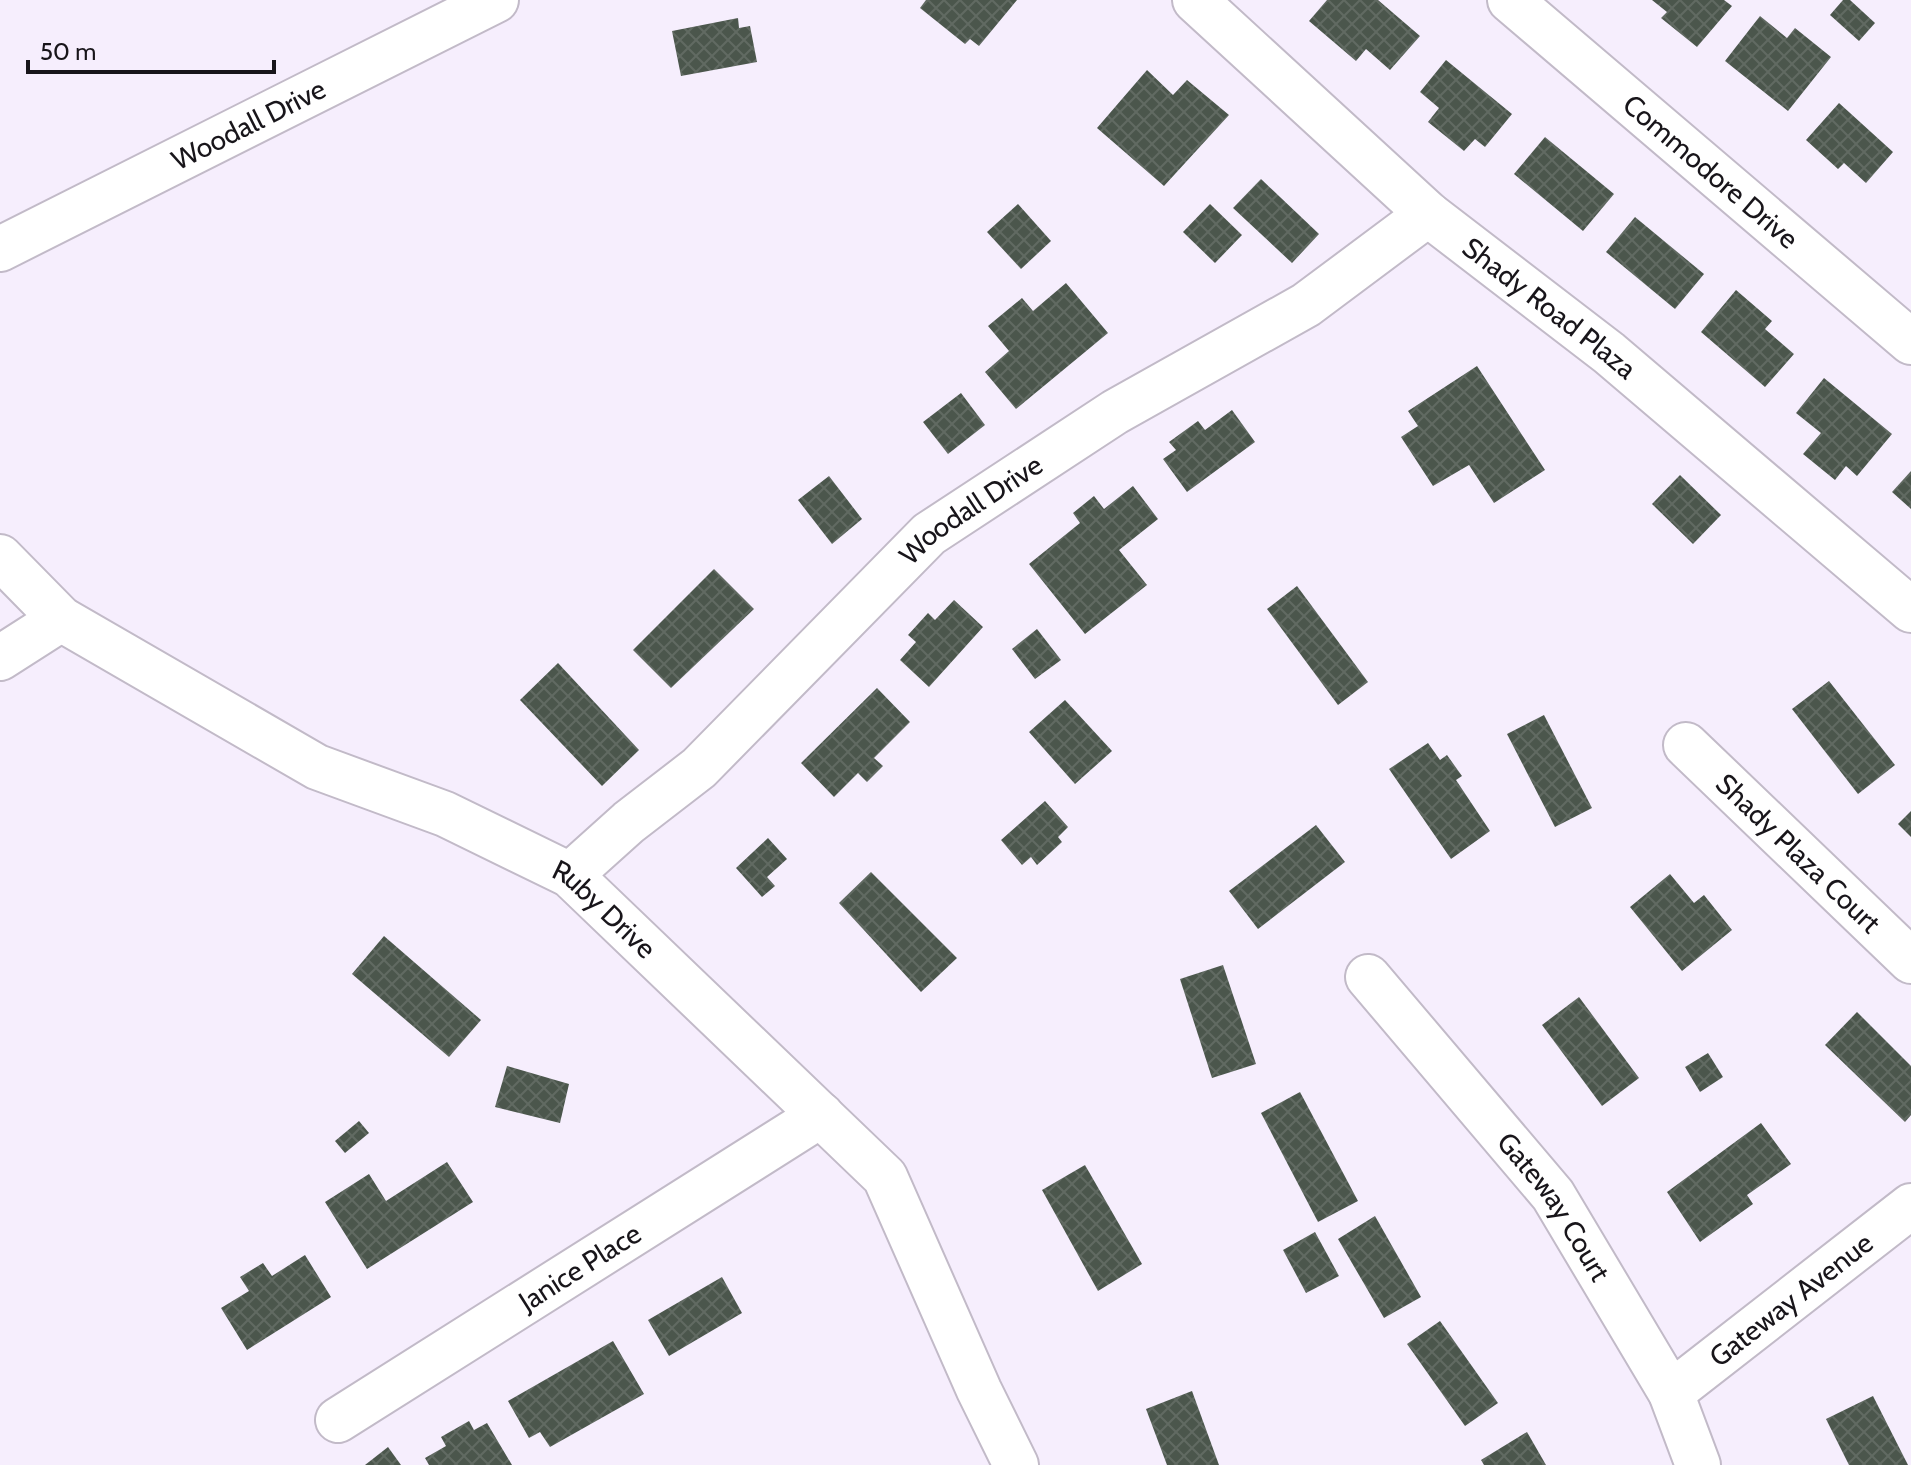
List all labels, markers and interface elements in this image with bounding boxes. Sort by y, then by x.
scale bar [28,24,274,74]
text: 50 m [40,37,96,66]
street label: Woodall Drive [166,71,331,177]
street label: Commodore Drive [1616,87,1805,256]
street label: Shady Road Plaza [1456,230,1644,386]
street label: Woodall Drive [892,447,1049,571]
street label: Shady Plaza Court [1709,766,1888,940]
street label: Ruby Drive [547,852,663,965]
street label: Gateway Court [1490,1125,1617,1287]
street label: Janice Place [512,1216,647,1319]
street label: Gateway Avenue [1702,1225,1879,1374]

